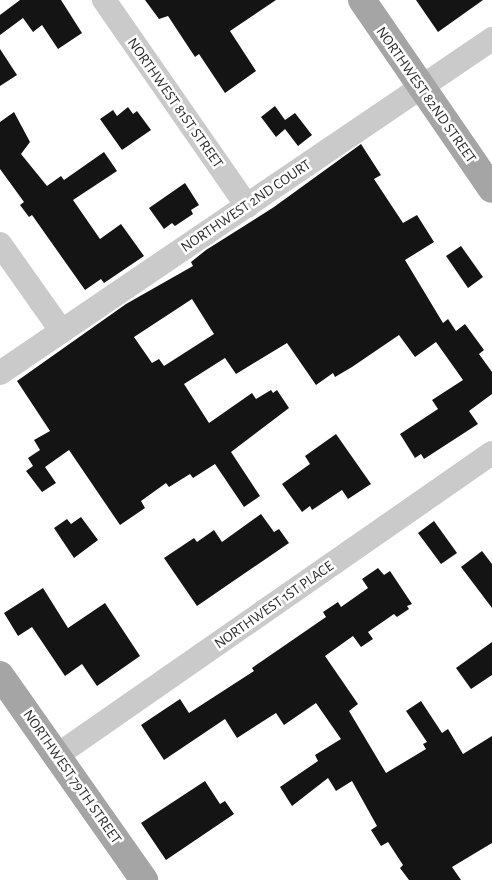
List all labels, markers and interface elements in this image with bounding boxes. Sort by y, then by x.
street label: NORTHWEST 82ND STREET [372,23,480,167]
street label: NORTHWEST 81ST STREET [123,34,227,172]
street label: NORTHWEST 2ND COURT [178,156,314,256]
street label: NORTHWEST 1ST PLACE [211,557,337,653]
street label: NORTHWEST 79TH STREET [19,706,125,848]

